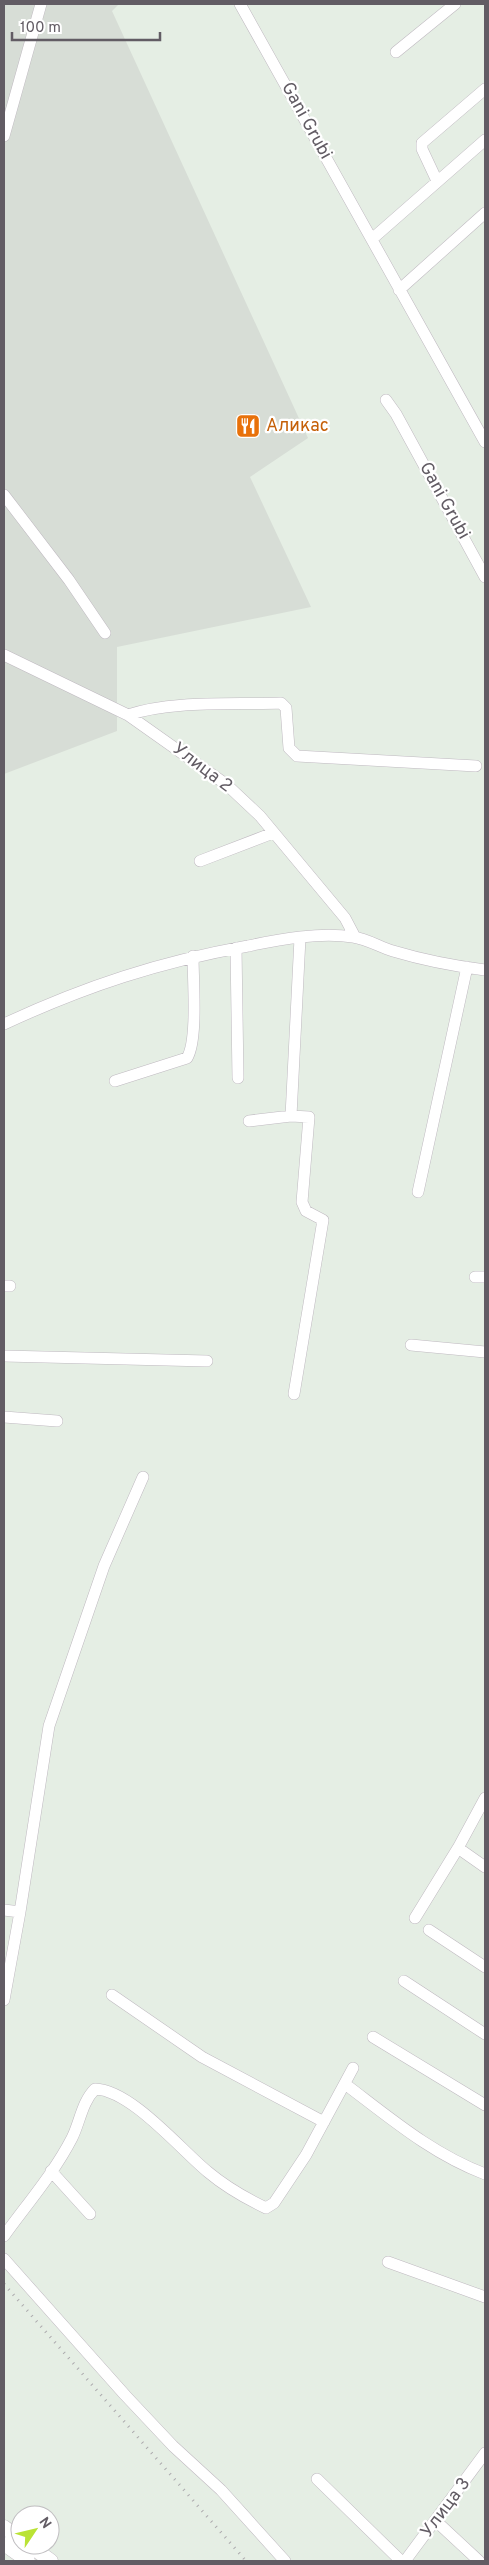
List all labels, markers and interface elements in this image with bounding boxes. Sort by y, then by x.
scale bar [12,10,160,42]
text: 100 m [20,19,61,38]
street label: Gani Grubi [275,78,337,164]
restaurant icon: Аликас [235,413,261,439]
place label: Аликас [266,415,329,438]
street label: Gani Grubi [413,458,475,544]
street label: Улица 2 [167,738,237,798]
street label: Улица 3 [416,2473,476,2543]
north arrow [10,2505,60,2555]
text: N [35,2514,54,2532]

